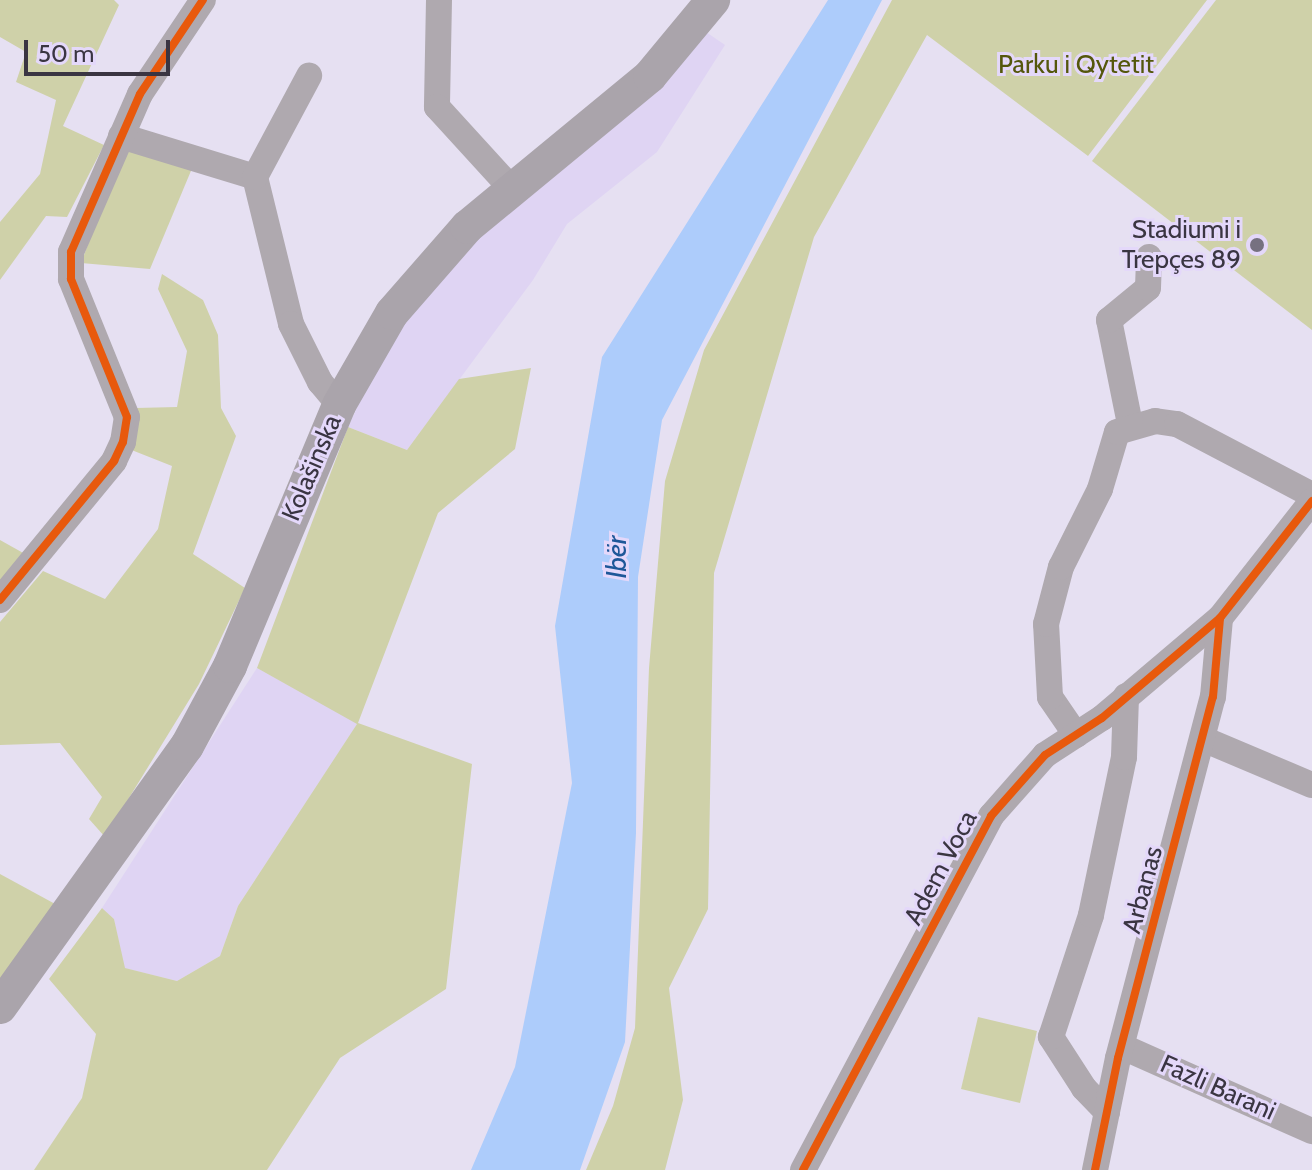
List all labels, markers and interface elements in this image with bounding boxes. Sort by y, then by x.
scale bar [28,24,174,74]
text: 50 m [38,39,94,68]
park label: Parku i Qytetit [998,49,1154,81]
place label: Stadiumi i Trepçes 89 [1122,214,1241,276]
marker: Stadiumi i Trepçes 89 [1248,236,1266,254]
street label: Kolašinska [276,410,348,526]
water label: Ibër [599,536,633,578]
street label: Adem Voca [898,805,984,931]
street label: Arbanas [1116,843,1170,937]
street label: Fazli Barani [1156,1049,1280,1127]

